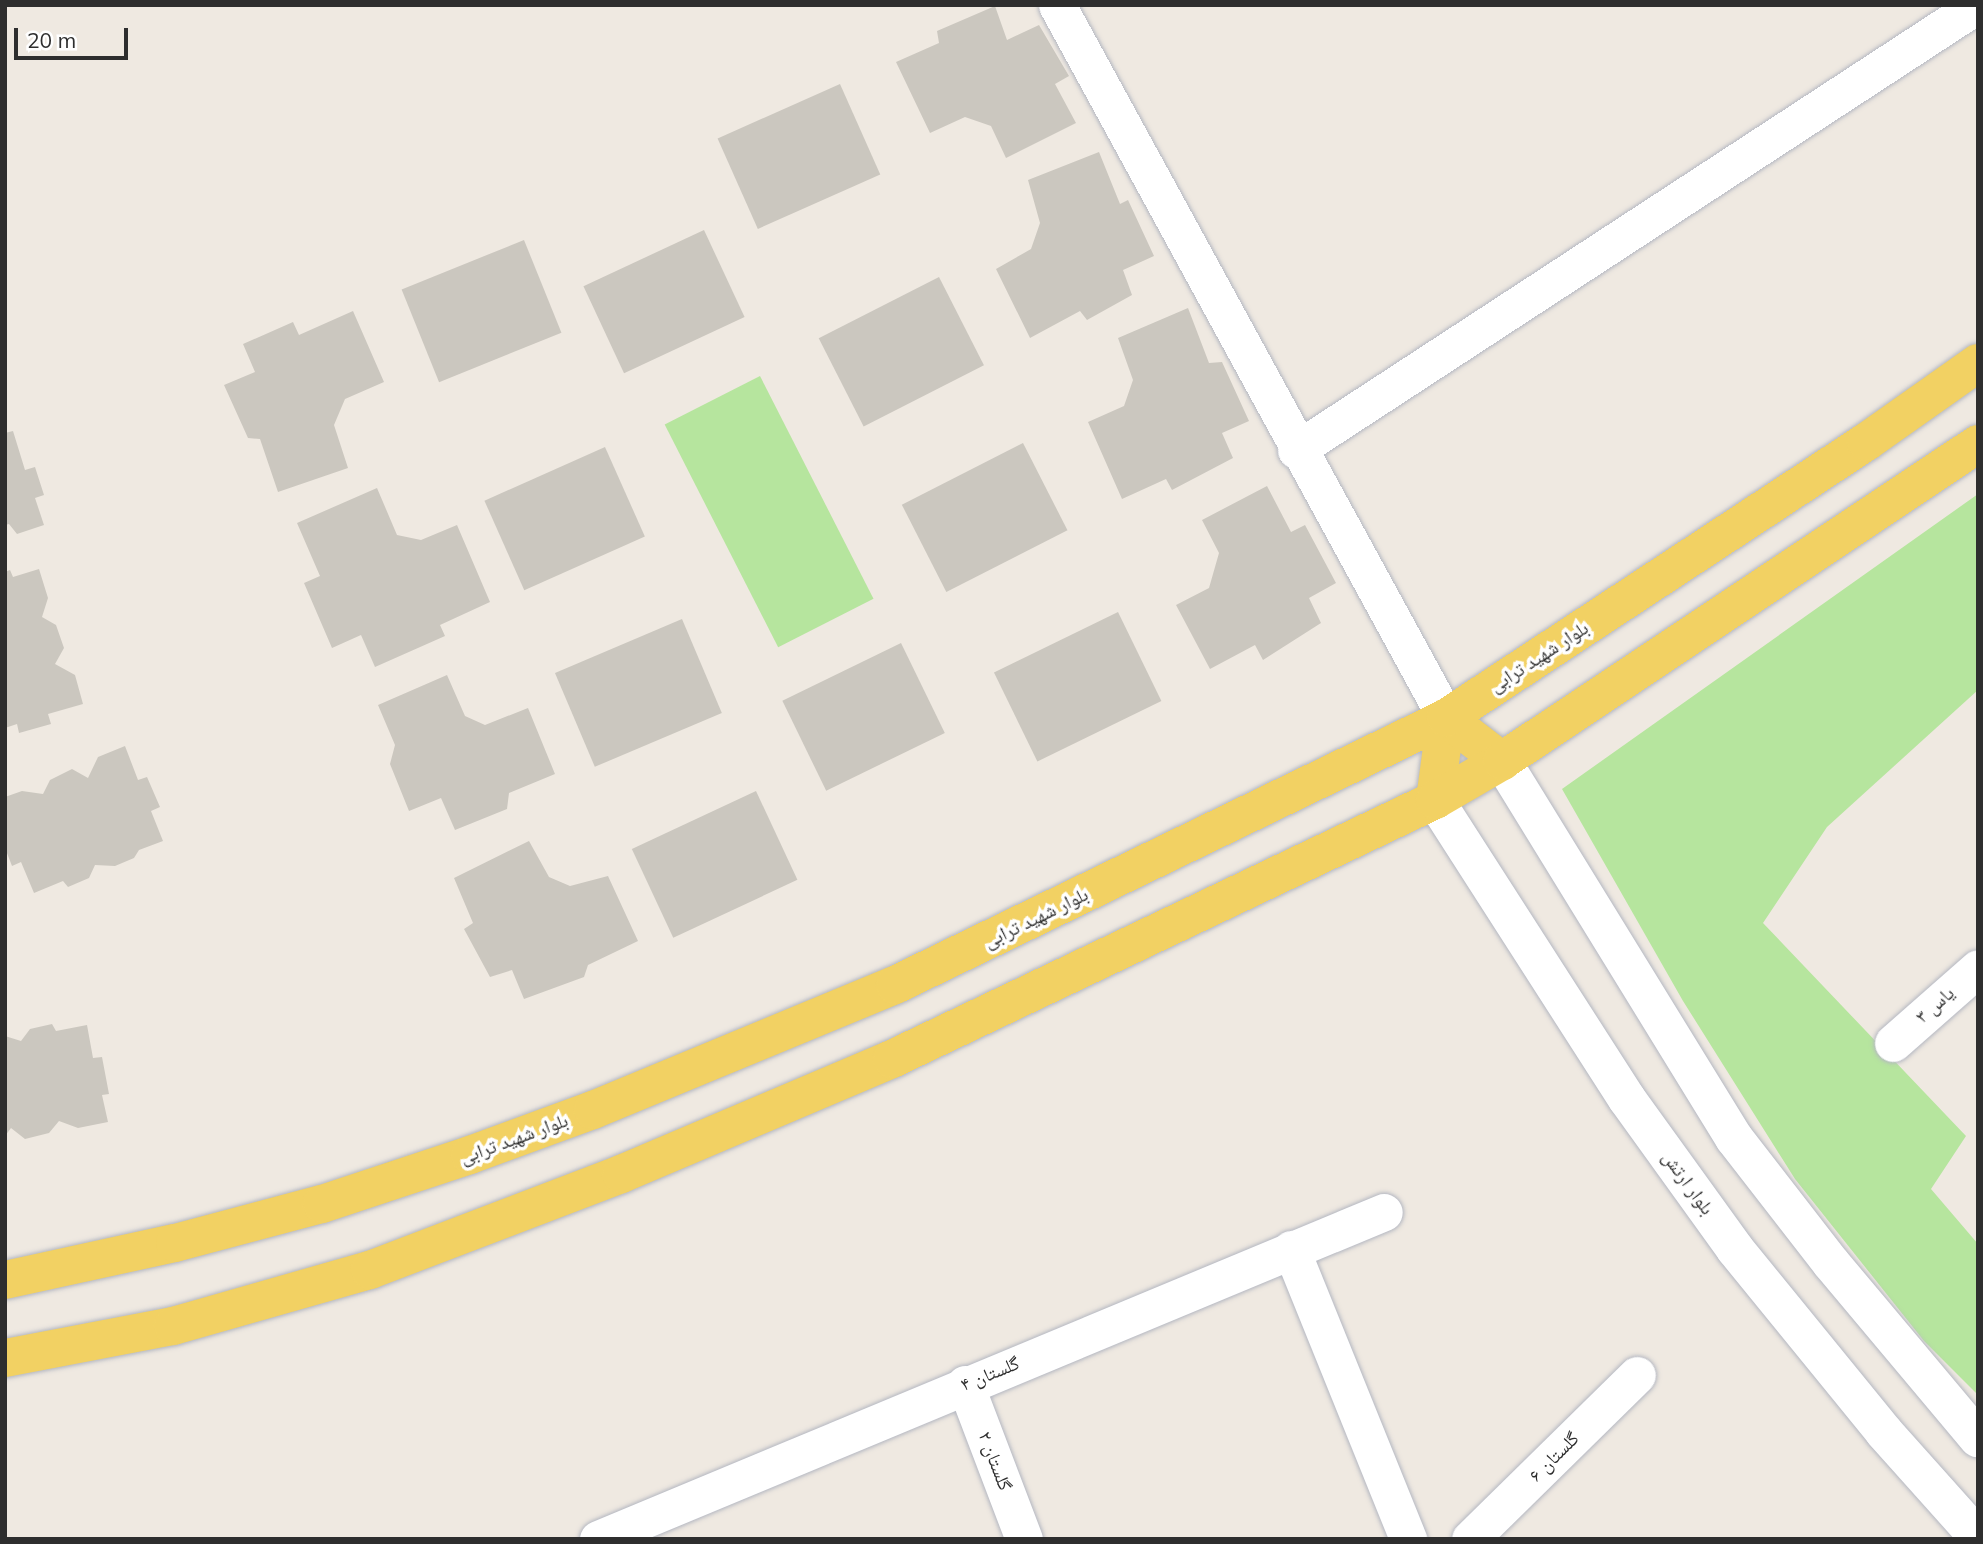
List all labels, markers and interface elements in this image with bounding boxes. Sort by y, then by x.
scale bar [18,14,131,58]
text: 20 m [27,27,76,53]
street label: بلوار شهید ترابی [1485,617,1593,697]
street label: بلوار شهید ترابی [980,883,1092,953]
street label: یاس ۳ [1911,982,1959,1028]
street label: بلوار شهید ترابی [457,1109,571,1169]
street label: بلوار ارتش [1657,1147,1719,1219]
street label: گلستان ۴ [957,1352,1023,1396]
street label: گلستان ۶ [1524,1427,1584,1487]
street label: گلستان ۲ [973,1428,1017,1494]

